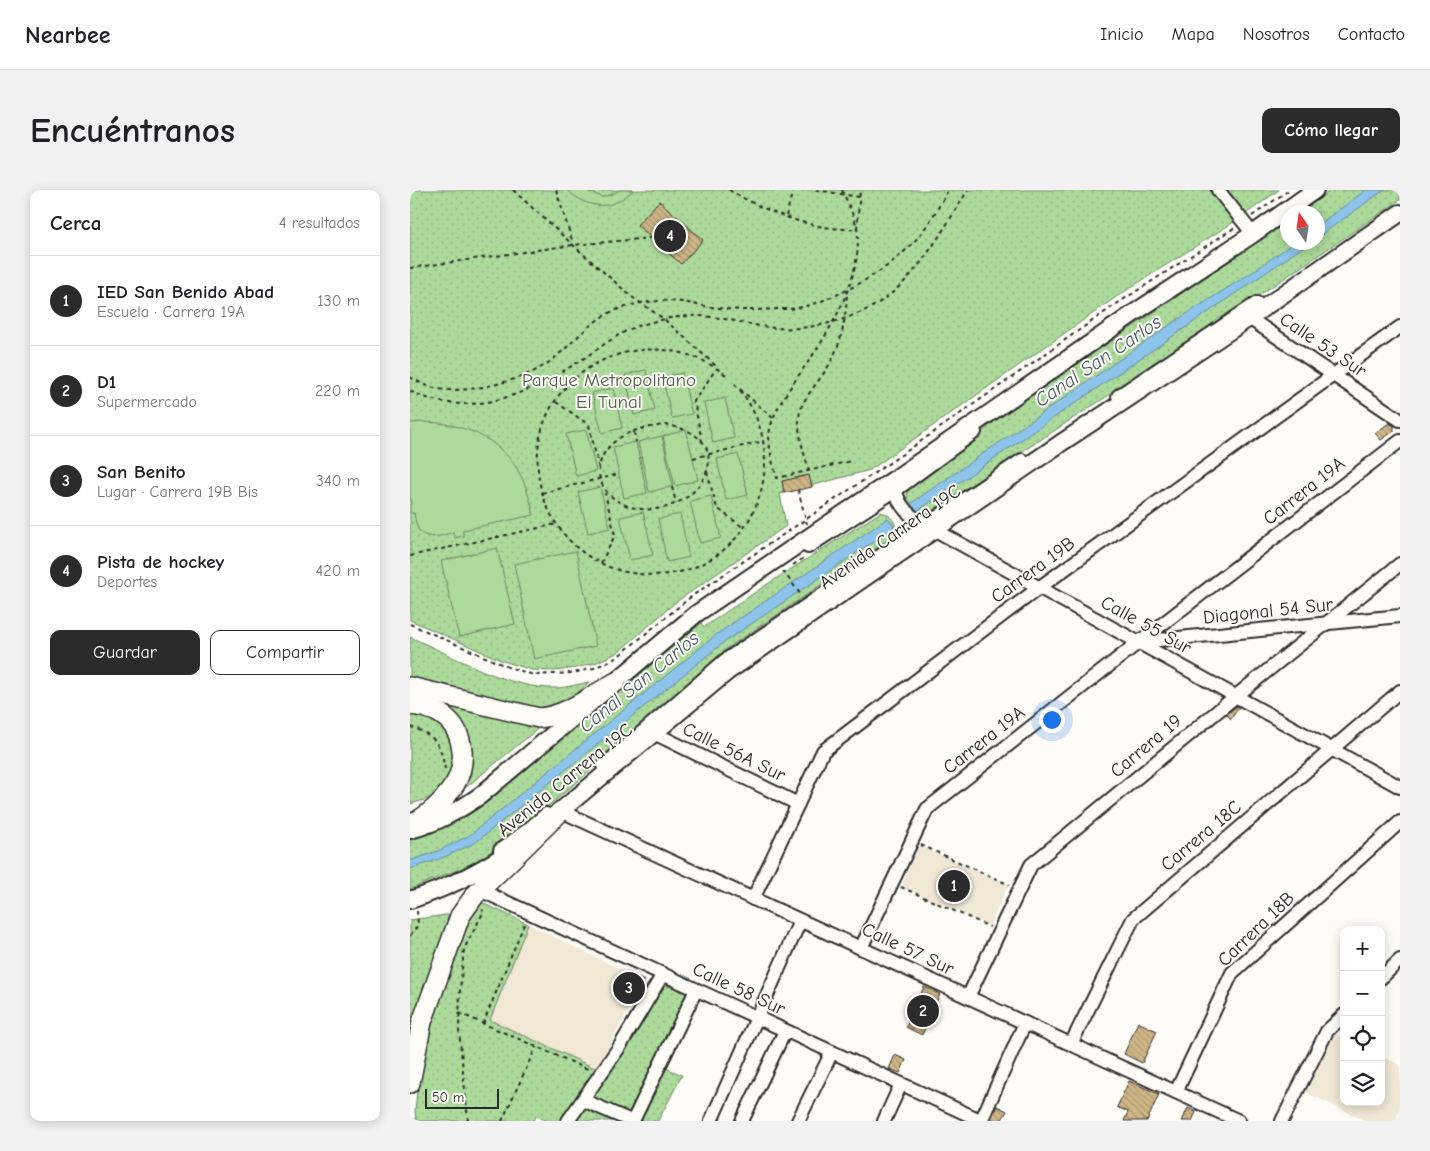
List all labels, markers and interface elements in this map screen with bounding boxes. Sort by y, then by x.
text: Nearbee [25,21,110,49]
text: Inicio [1100,24,1144,45]
text: Mapa [1172,24,1215,45]
text: Nosotros [1243,24,1310,45]
text: Contacto [1338,24,1405,45]
button: Cómo llegar [1262,108,1400,153]
text: Encuéntranos [30,110,235,151]
north arrow [1280,205,1325,250]
text: Cerca [50,211,101,235]
text: 4 resultados [279,214,360,232]
pin: 4 [654,217,686,255]
text: IED San Benido Abad [97,281,274,303]
text: 1 [63,292,69,310]
text: 130 m [317,292,360,310]
text: Escuela · Carrera 19A [97,303,245,321]
street label: Calle 53 Sur [1276,308,1371,382]
water label: Canal San Carlos [1030,310,1166,412]
park label: Parque Metropolitano El Tunal [522,369,696,413]
text: D1 [97,371,116,393]
text: 2 [62,382,70,400]
text: 220 m [315,382,360,400]
text: Supermercado [97,393,197,411]
street label: Carrera 19A [1259,452,1349,530]
text: San Benito [97,461,186,483]
text: 3 [62,472,70,490]
text: 340 m [316,472,360,490]
street label: Avenida Carrera 19C [815,480,965,594]
text: Lugar · Carrera 19B Bis [97,483,258,501]
street label: Carrera 19B [987,532,1079,608]
text: Pista de hockey [97,551,224,573]
text: 4 [62,562,70,580]
text: 420 m [316,562,360,580]
text: Deportes [97,573,157,591]
street label: Calle 55 Sur [1097,591,1196,659]
street label: Diagonal 54 Sur [1202,593,1335,629]
water label: Canal San Carlos [574,626,704,737]
button: Guardar [50,630,200,675]
button: Compartir [210,630,360,675]
street label: Carrera 19A [939,701,1029,779]
your location [1039,707,1065,733]
street label: Carrera 19 [1106,710,1186,782]
street label: Calle 56A Sur [679,718,789,786]
street label: Avenida Carrera 19C [493,719,637,841]
street label: Carrera 18C [1156,796,1246,876]
pin: 1 [938,867,970,905]
street label: Carrera 18B [1213,887,1299,971]
street label: Calle 57 Sur [858,918,958,980]
map controls [1340,926,1385,1106]
button: + [1340,926,1385,971]
street label: Calle 58 Sur [689,958,789,1020]
pin: 3 [613,969,645,1007]
button: − [1340,971,1385,1016]
pin: 2 [907,992,939,1030]
button: locate [1340,1016,1385,1061]
button: layers [1340,1061,1385,1106]
scale bar [425,1086,499,1109]
text: 50 m [432,1089,464,1106]

